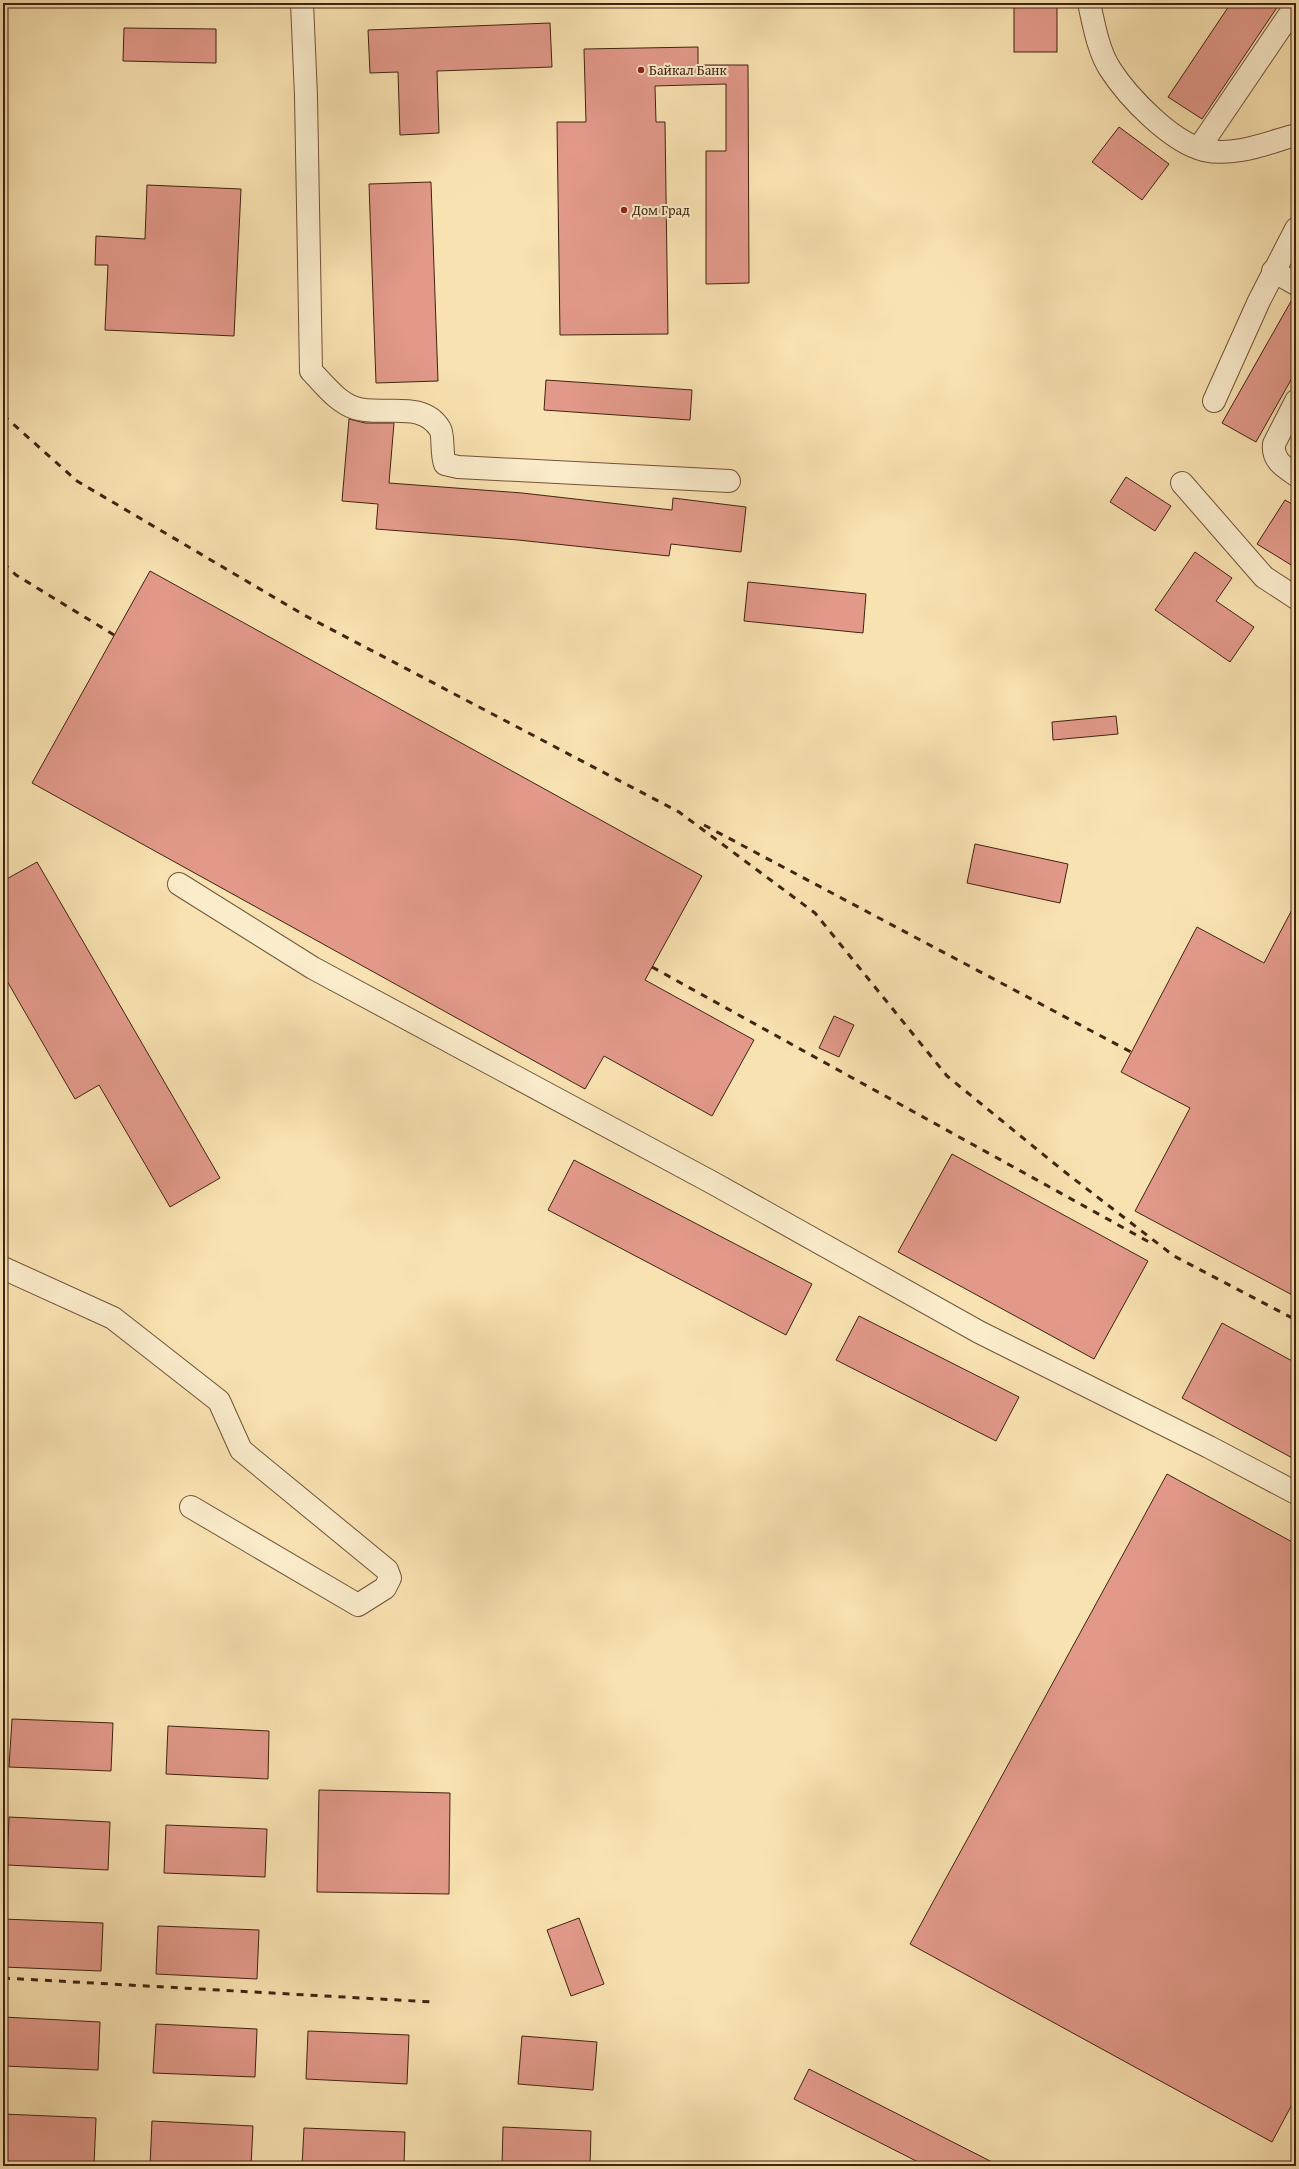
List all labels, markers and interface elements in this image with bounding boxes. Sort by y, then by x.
place label: Байкал Банк [649,60,727,80]
marker: Байкал Банк [636,65,646,75]
place label: Дом Град [631,200,690,220]
marker: Дом Град [619,205,629,215]

